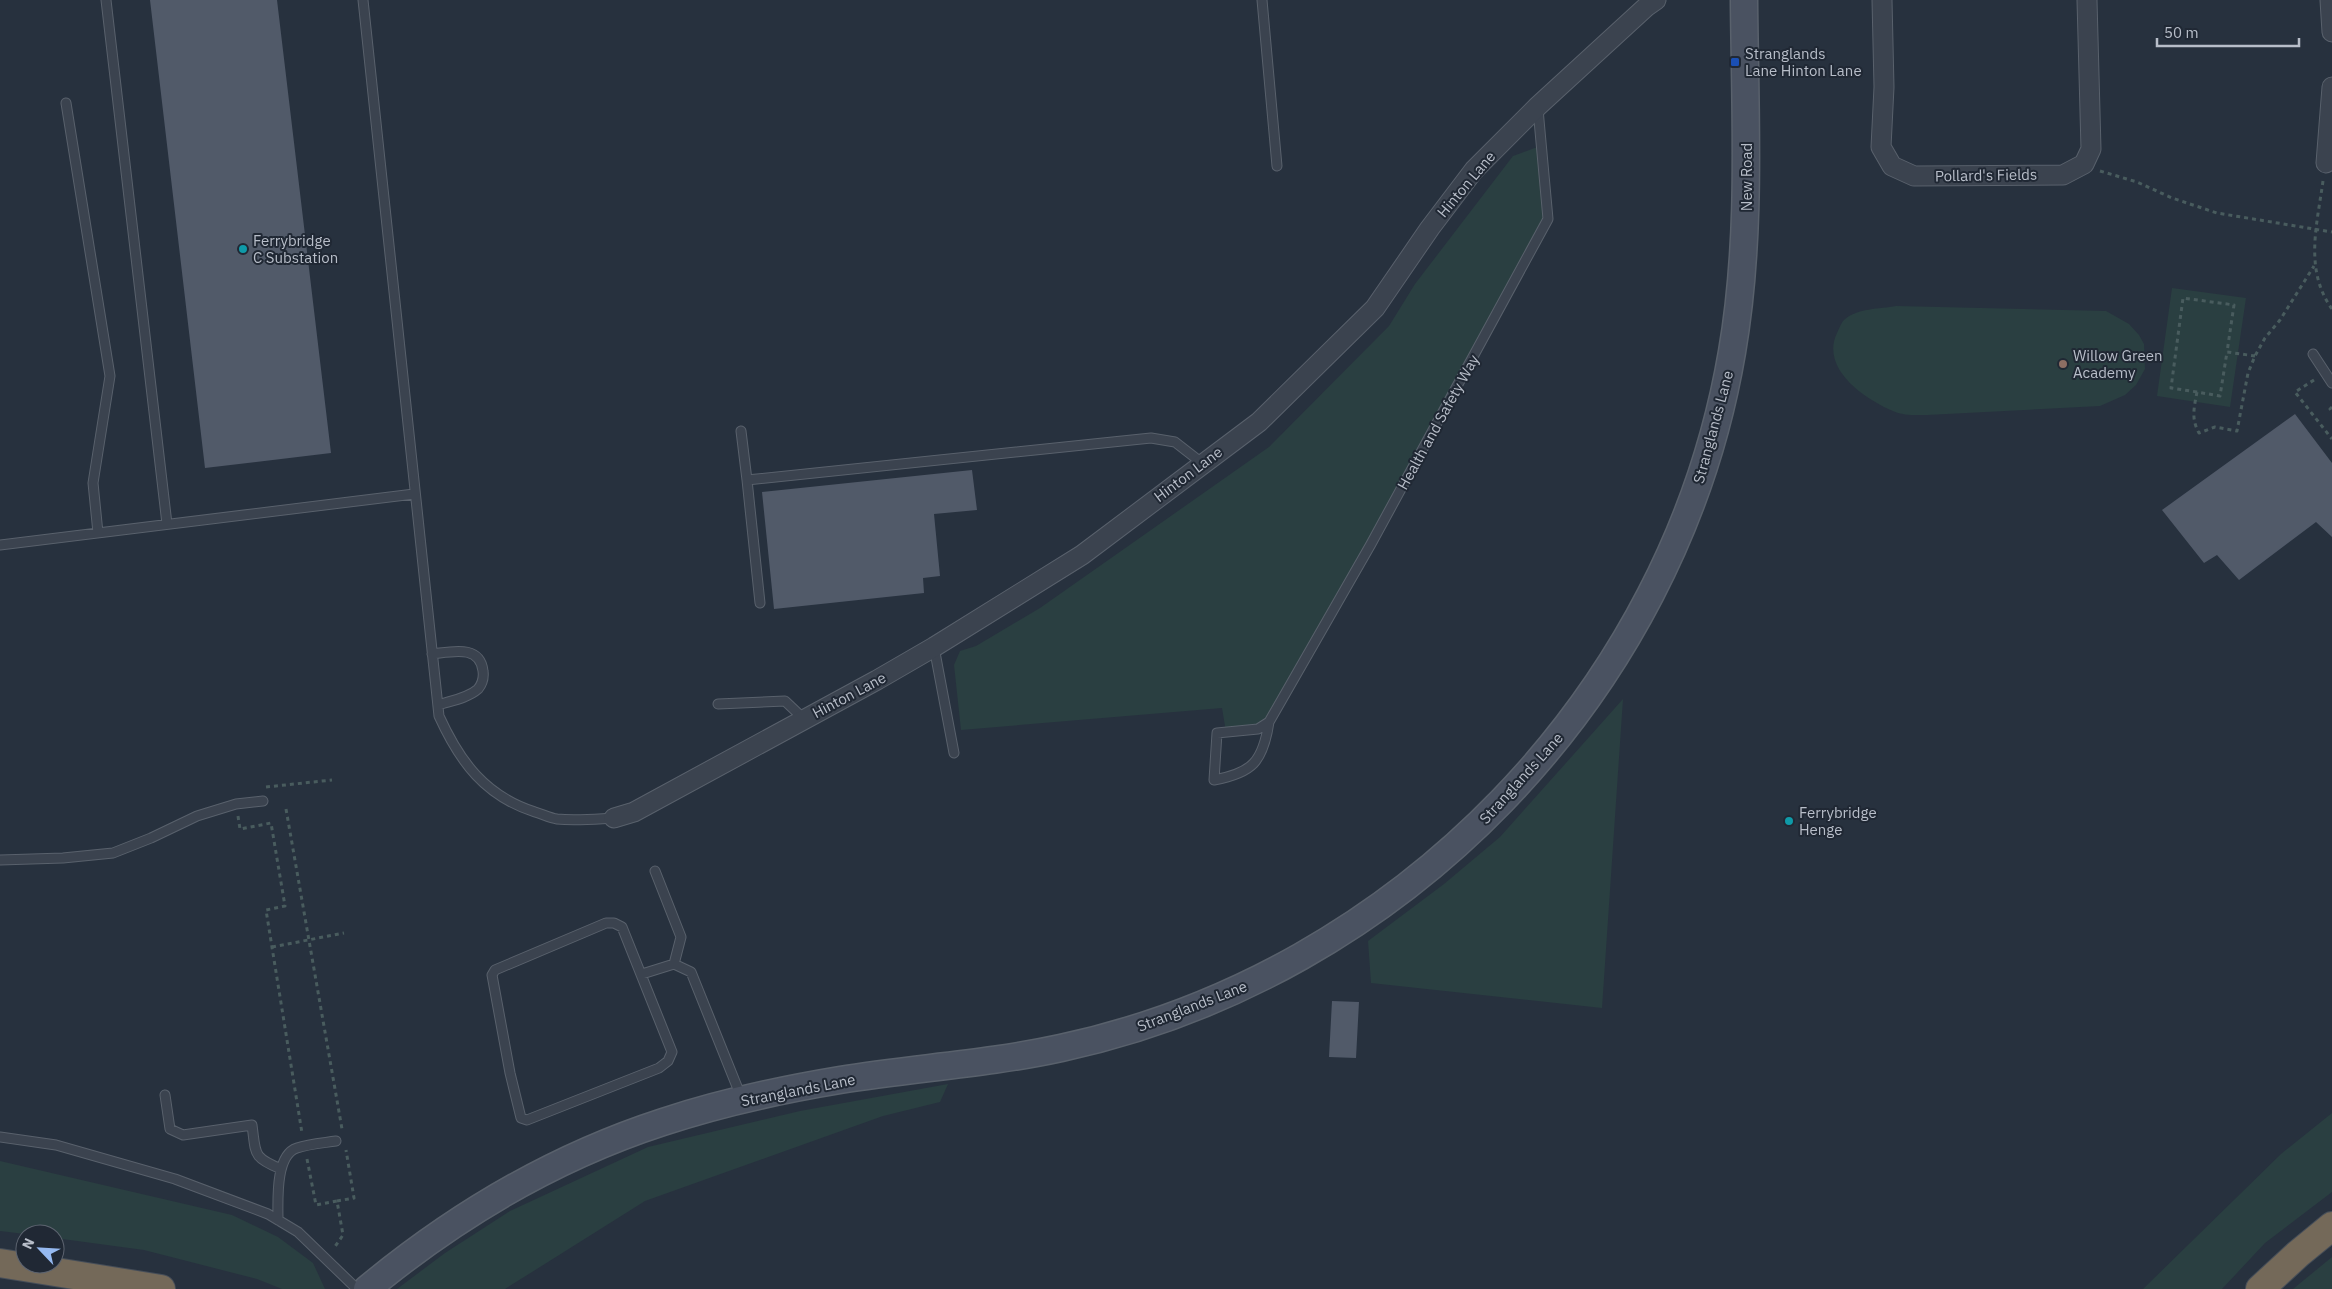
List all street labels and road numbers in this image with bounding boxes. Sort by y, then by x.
street label: New Road [1737,143,1756,211]
street label: Hinton Lane [1433,147,1499,221]
street label: Pollard's Fields [1935,165,2037,185]
street label: Health and Safety Way [1393,351,1483,493]
street label: Stranglands Lane [1689,368,1737,486]
street label: Hinton Lane [1150,442,1226,506]
street label: Hinton Lane [809,668,889,722]
street label: Stranglands Lane [1475,728,1567,828]
street label: Stranglands Lane [1134,976,1250,1036]
street label: Stranglands Lane [739,1070,857,1110]

